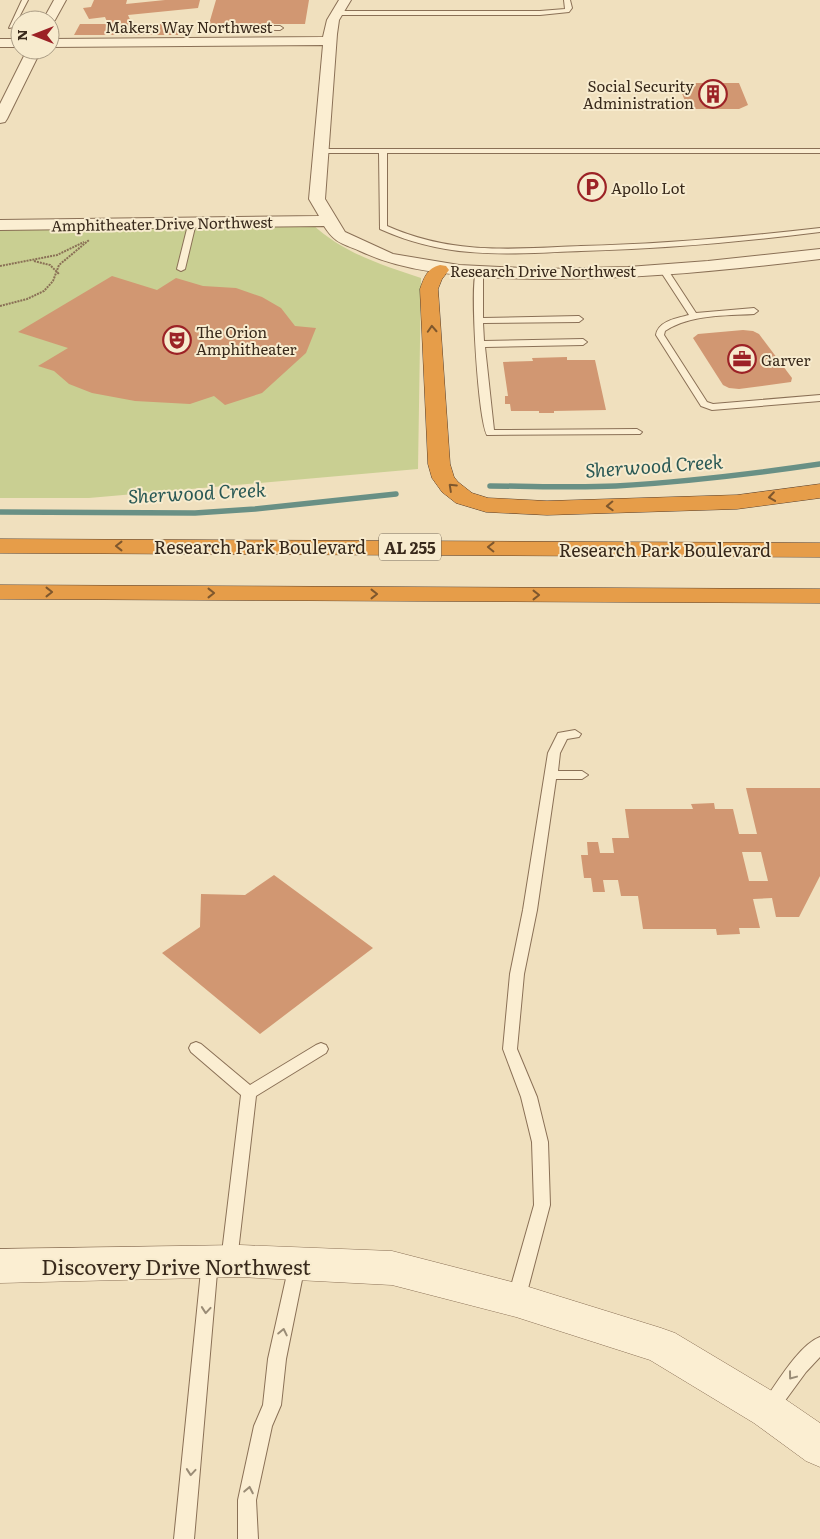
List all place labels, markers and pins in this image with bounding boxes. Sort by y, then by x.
place label: Social Security Administration [583,74,694,114]
building icon: Social Security Administration [698,79,728,109]
parking icon: Apollo Lot [577,172,607,202]
place label: Apollo Lot [611,176,685,199]
place label: The Orion Amphitheater [196,320,297,360]
theatre icon: The Orion Amphitheater [162,325,192,355]
office icon: Garver [727,344,757,374]
place label: Garver [761,348,811,371]

